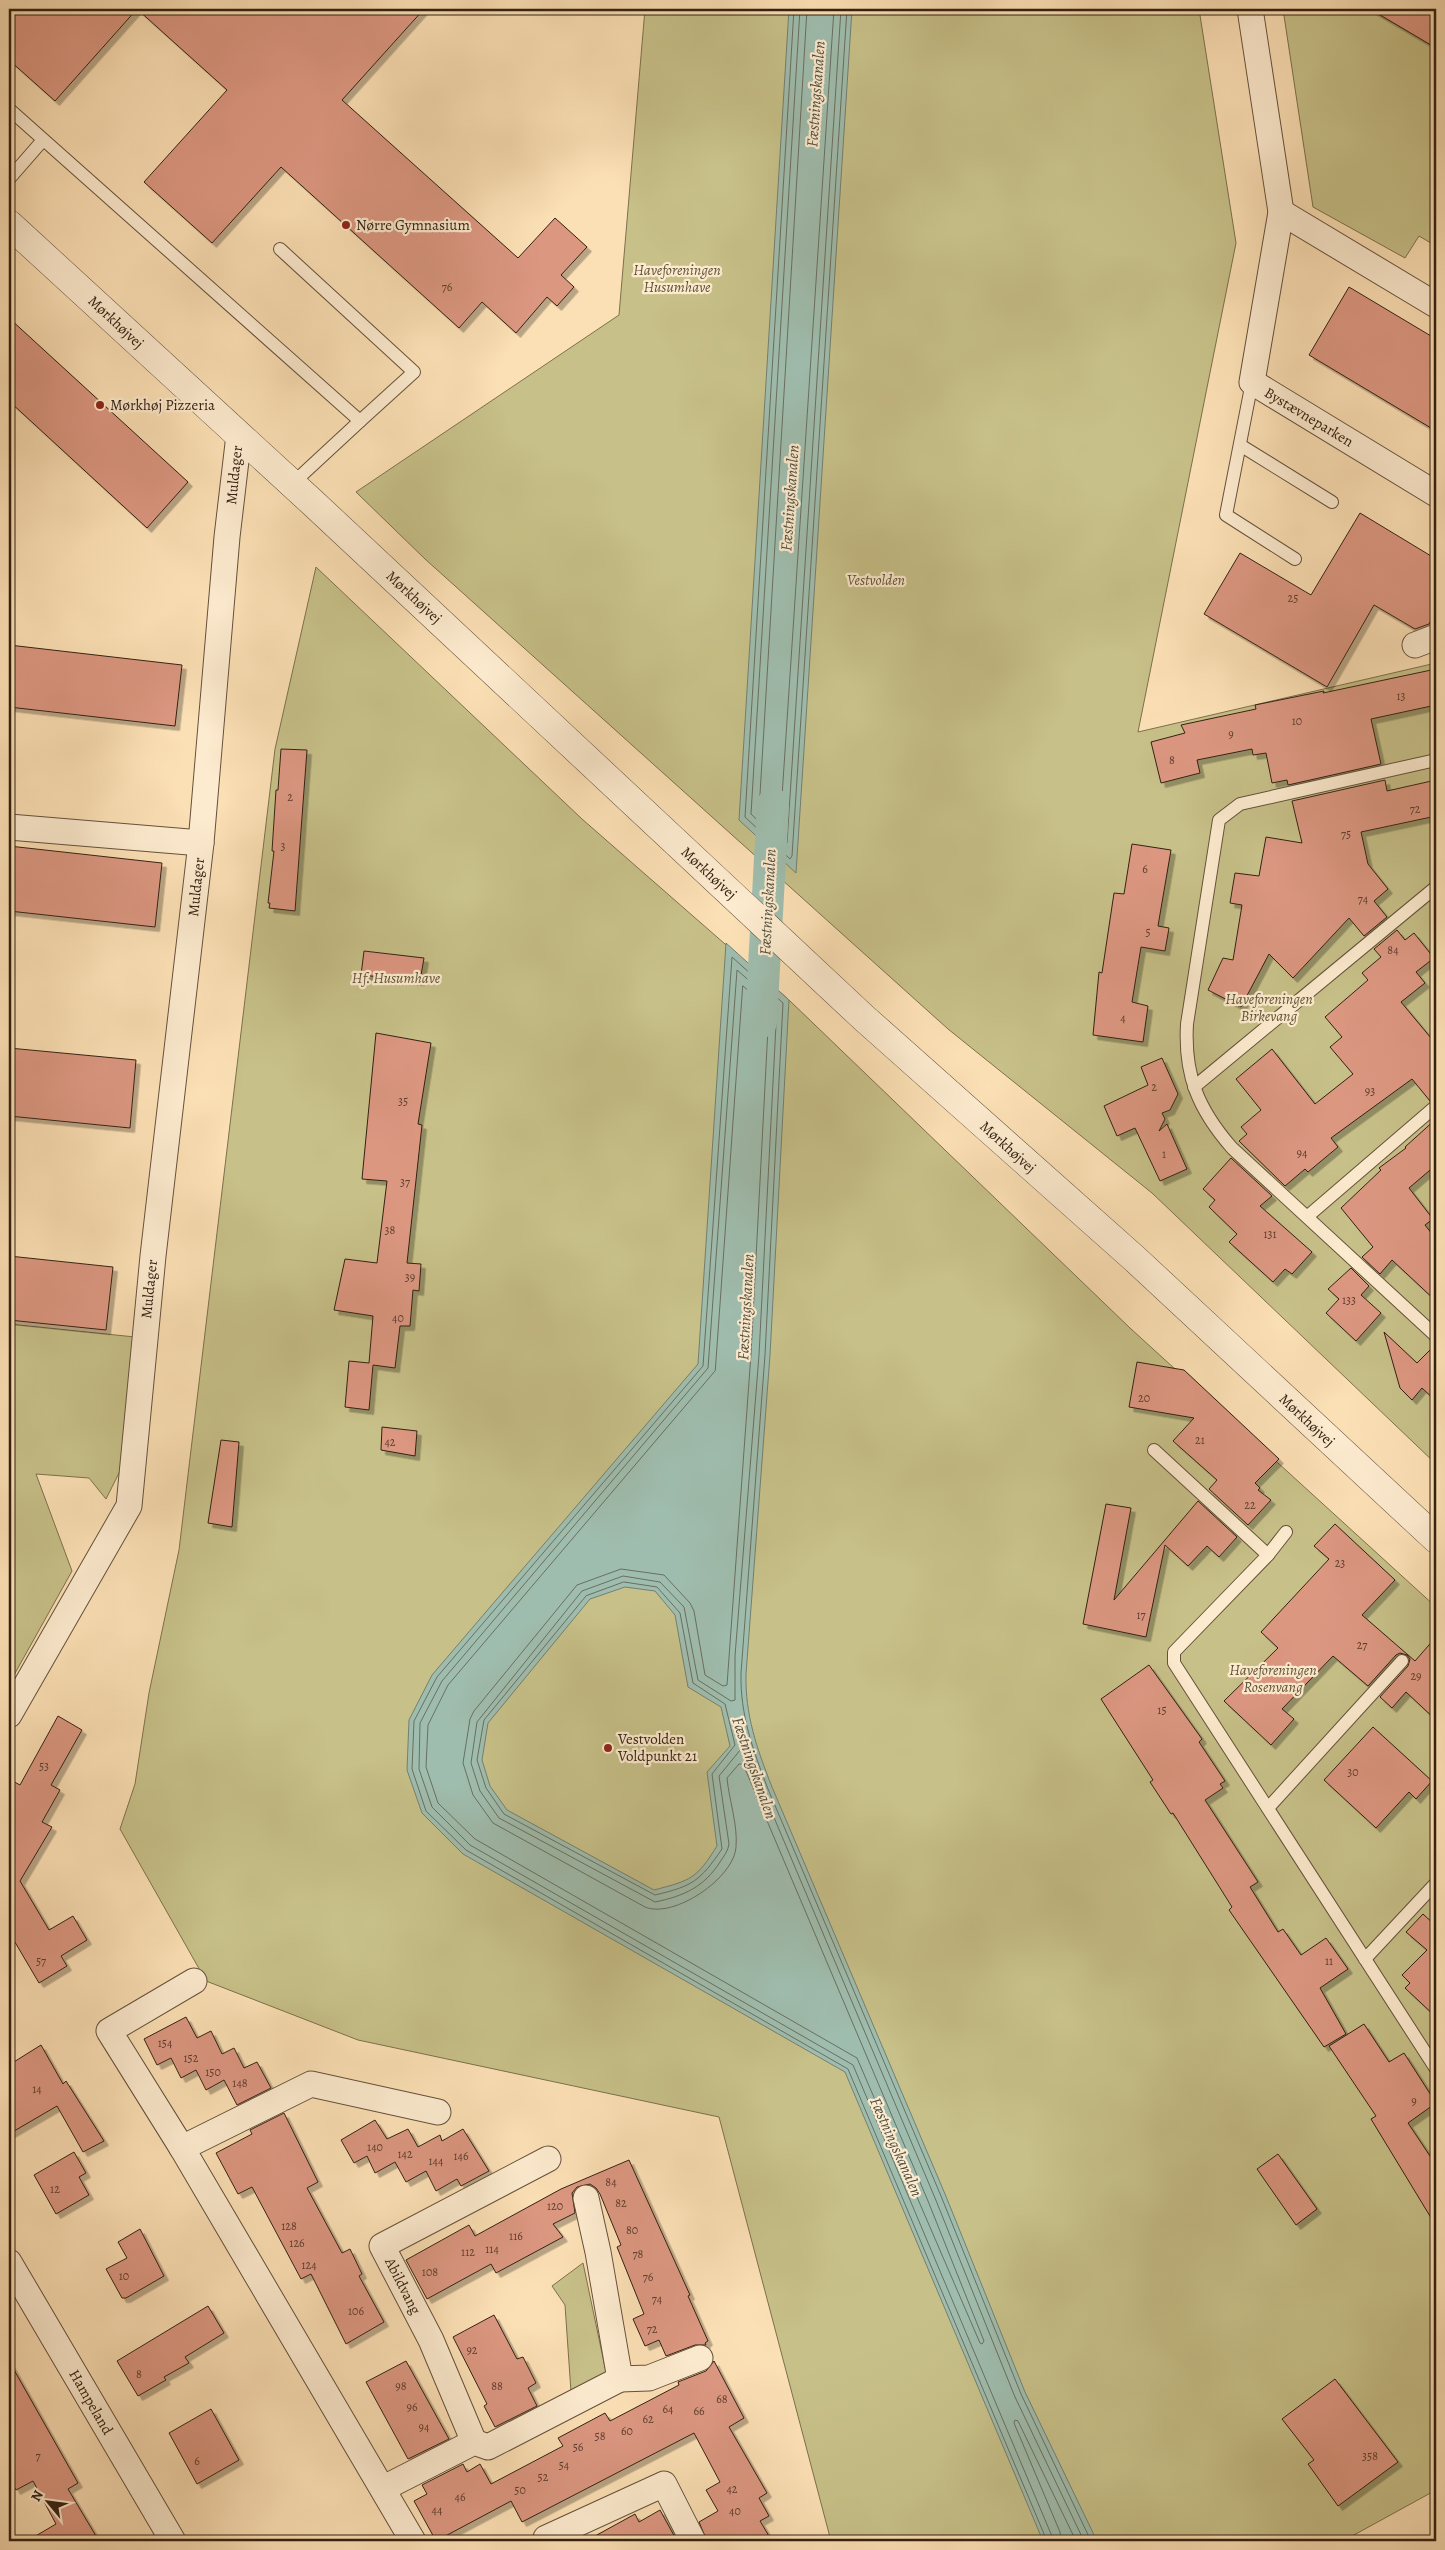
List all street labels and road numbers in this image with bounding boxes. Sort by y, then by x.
street label: Mørkhøjvej [84,291,148,353]
street label: Bystævneparken [1261,383,1357,451]
street label: Muldager [221,444,247,505]
street label: Mørkhøjvej [382,566,446,628]
street label: Mørkhøjvej [677,842,741,904]
street label: Muldager [183,856,209,917]
street label: Mørkhøjvej [976,1116,1040,1178]
street label: Muldager [136,1258,162,1319]
street label: Mørkhøjvej [1275,1389,1339,1451]
street label: Abildvang [380,2253,426,2318]
street label: Hampeland [64,2366,118,2439]

